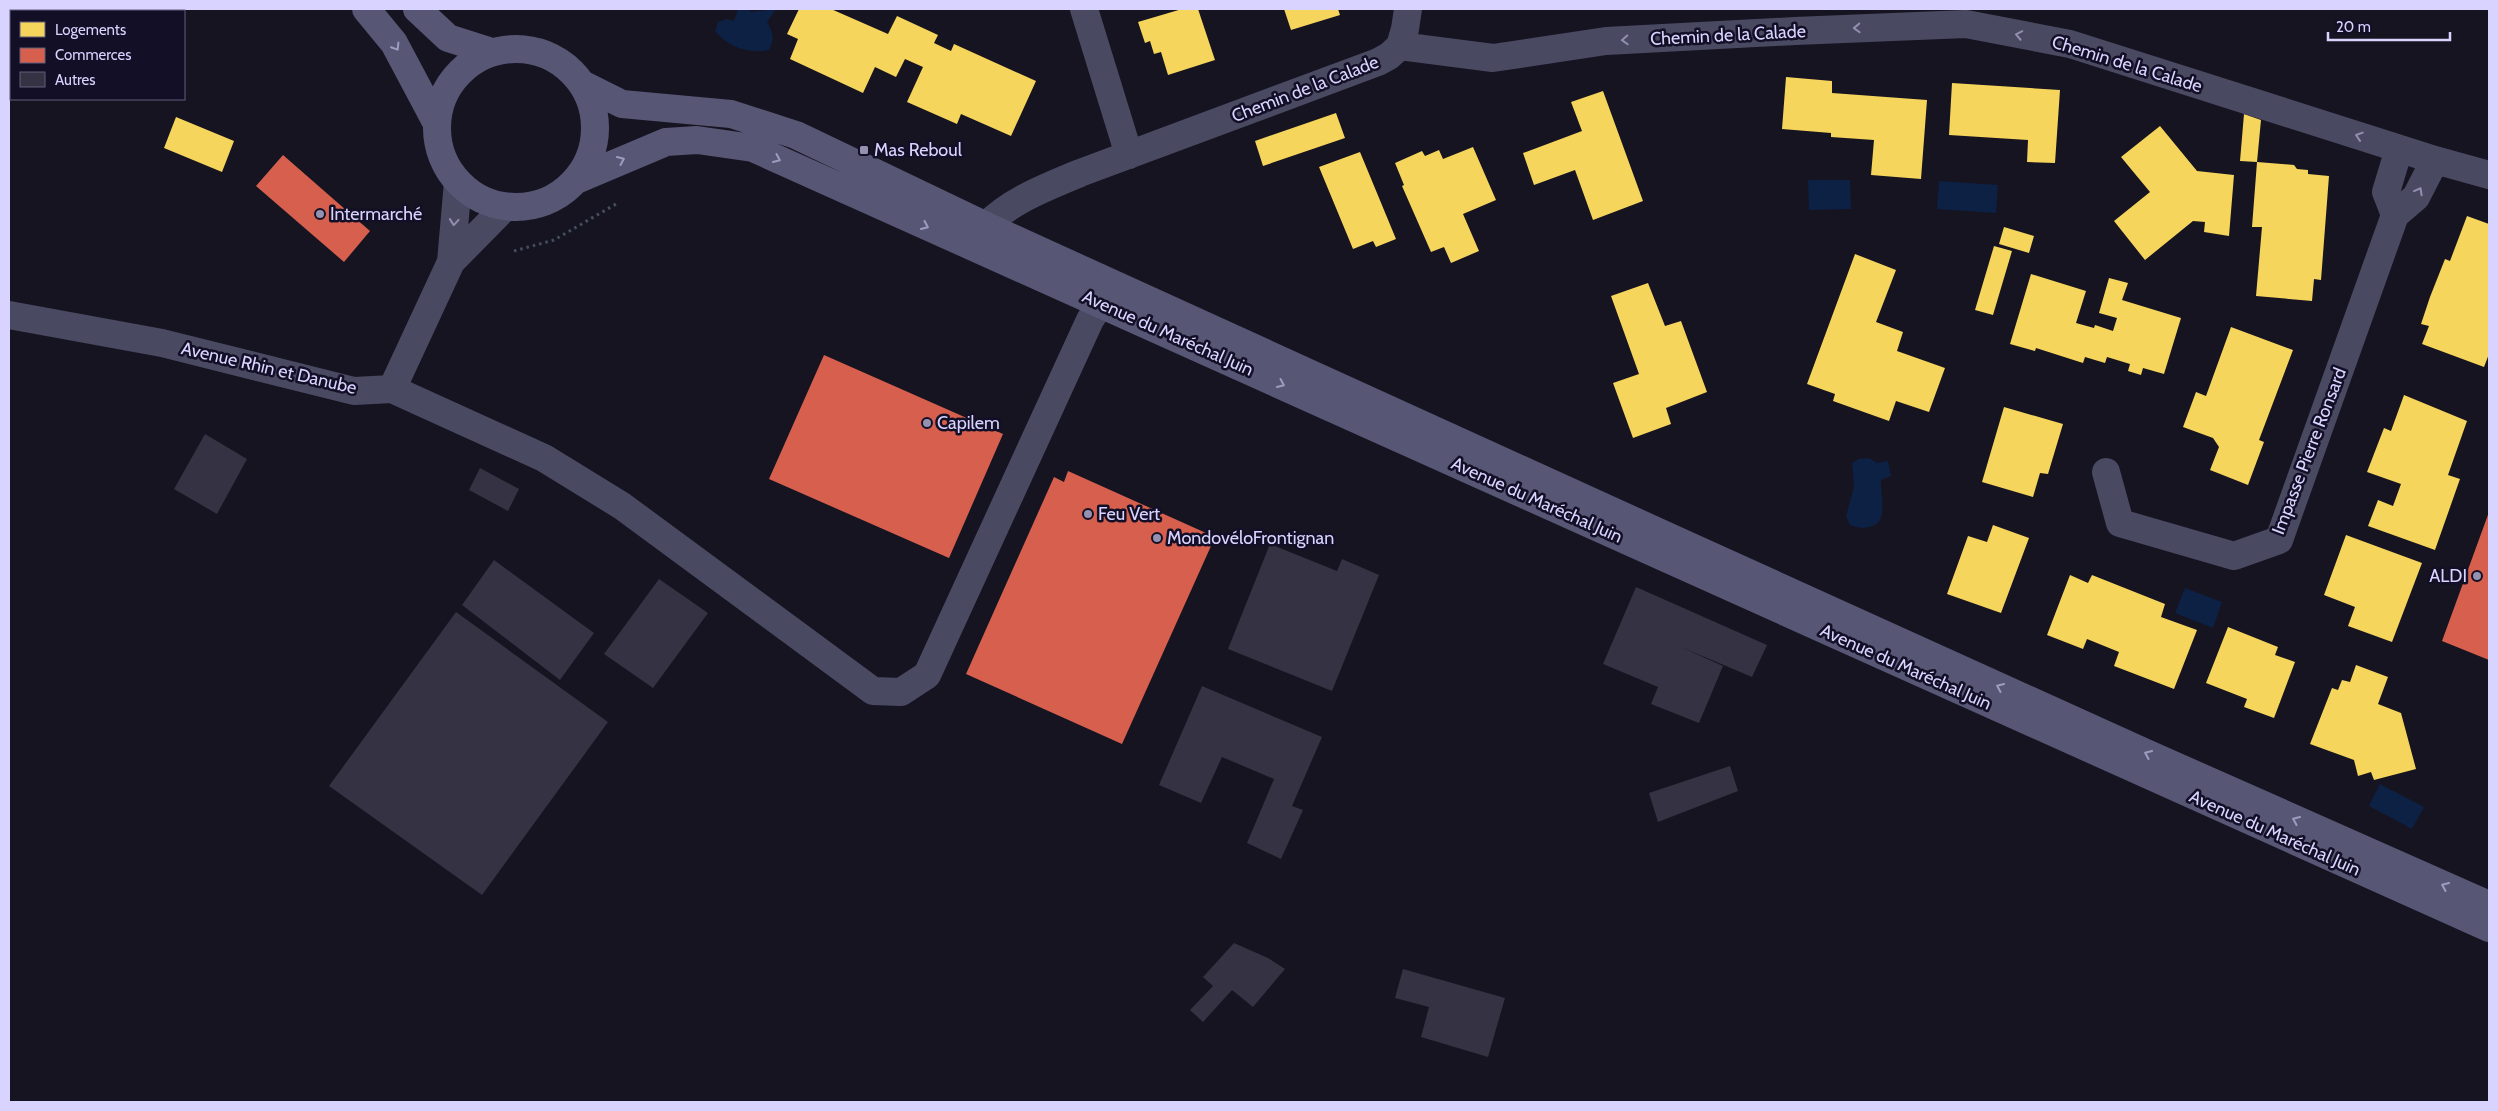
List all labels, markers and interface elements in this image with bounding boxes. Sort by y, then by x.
legend [10,10,185,100]
scale bar [2328,10,2450,42]
text: 20 m [2336,18,2371,36]
street label: Chemin de la Calade [1650,20,1806,50]
text: Logements [55,21,126,39]
one-way arrow [1853,23,1861,34]
one-way arrow [2014,30,2023,40]
street label: Chemin de la Calade [2049,31,2205,97]
one-way arrow [1621,35,1629,46]
one-way arrow [390,42,399,51]
text: Commerces [55,46,131,64]
street label: Chemin de la Calade [1228,51,1382,127]
text: Autres [55,71,95,89]
one-way arrow [2355,132,2363,142]
place label: Mas Reboul [874,139,963,161]
marker: Mas Reboul [858,144,870,156]
one-way arrow [772,152,781,163]
one-way arrow [616,155,625,166]
one-way arrow [2413,187,2423,196]
place label: Intermarché [330,203,422,225]
marker: Intermarché [314,208,326,220]
one-way arrow [449,218,460,226]
one-way arrow [920,219,929,230]
street label: Avenue du Maréchal Juin [1079,285,1257,381]
street label: Avenue Rhin et Danube [179,337,359,399]
street label: Impasse Pierre Ronsard [2267,365,2351,537]
one-way arrow [1276,378,1285,389]
place label: Capilem [937,412,1000,434]
marker: Capilem [921,417,933,429]
street label: Avenue du Maréchal Juin [1448,452,1626,548]
place label: Feu Vert [1098,503,1160,525]
marker: Feu Vert [1082,508,1094,520]
place label: MondovéloFrontignan [1167,527,1334,549]
marker: MondovéloFrontignan [1151,532,1163,544]
place label: ALDI [2429,565,2467,587]
marker: ALDI [2471,570,2483,582]
street label: Avenue du Maréchal Juin [1817,619,1995,715]
one-way arrow [1996,682,2005,693]
one-way arrow [2144,749,2153,760]
street label: Avenue du Maréchal Juin [2186,785,2364,881]
one-way arrow [2292,815,2301,826]
one-way arrow [2441,881,2450,892]

